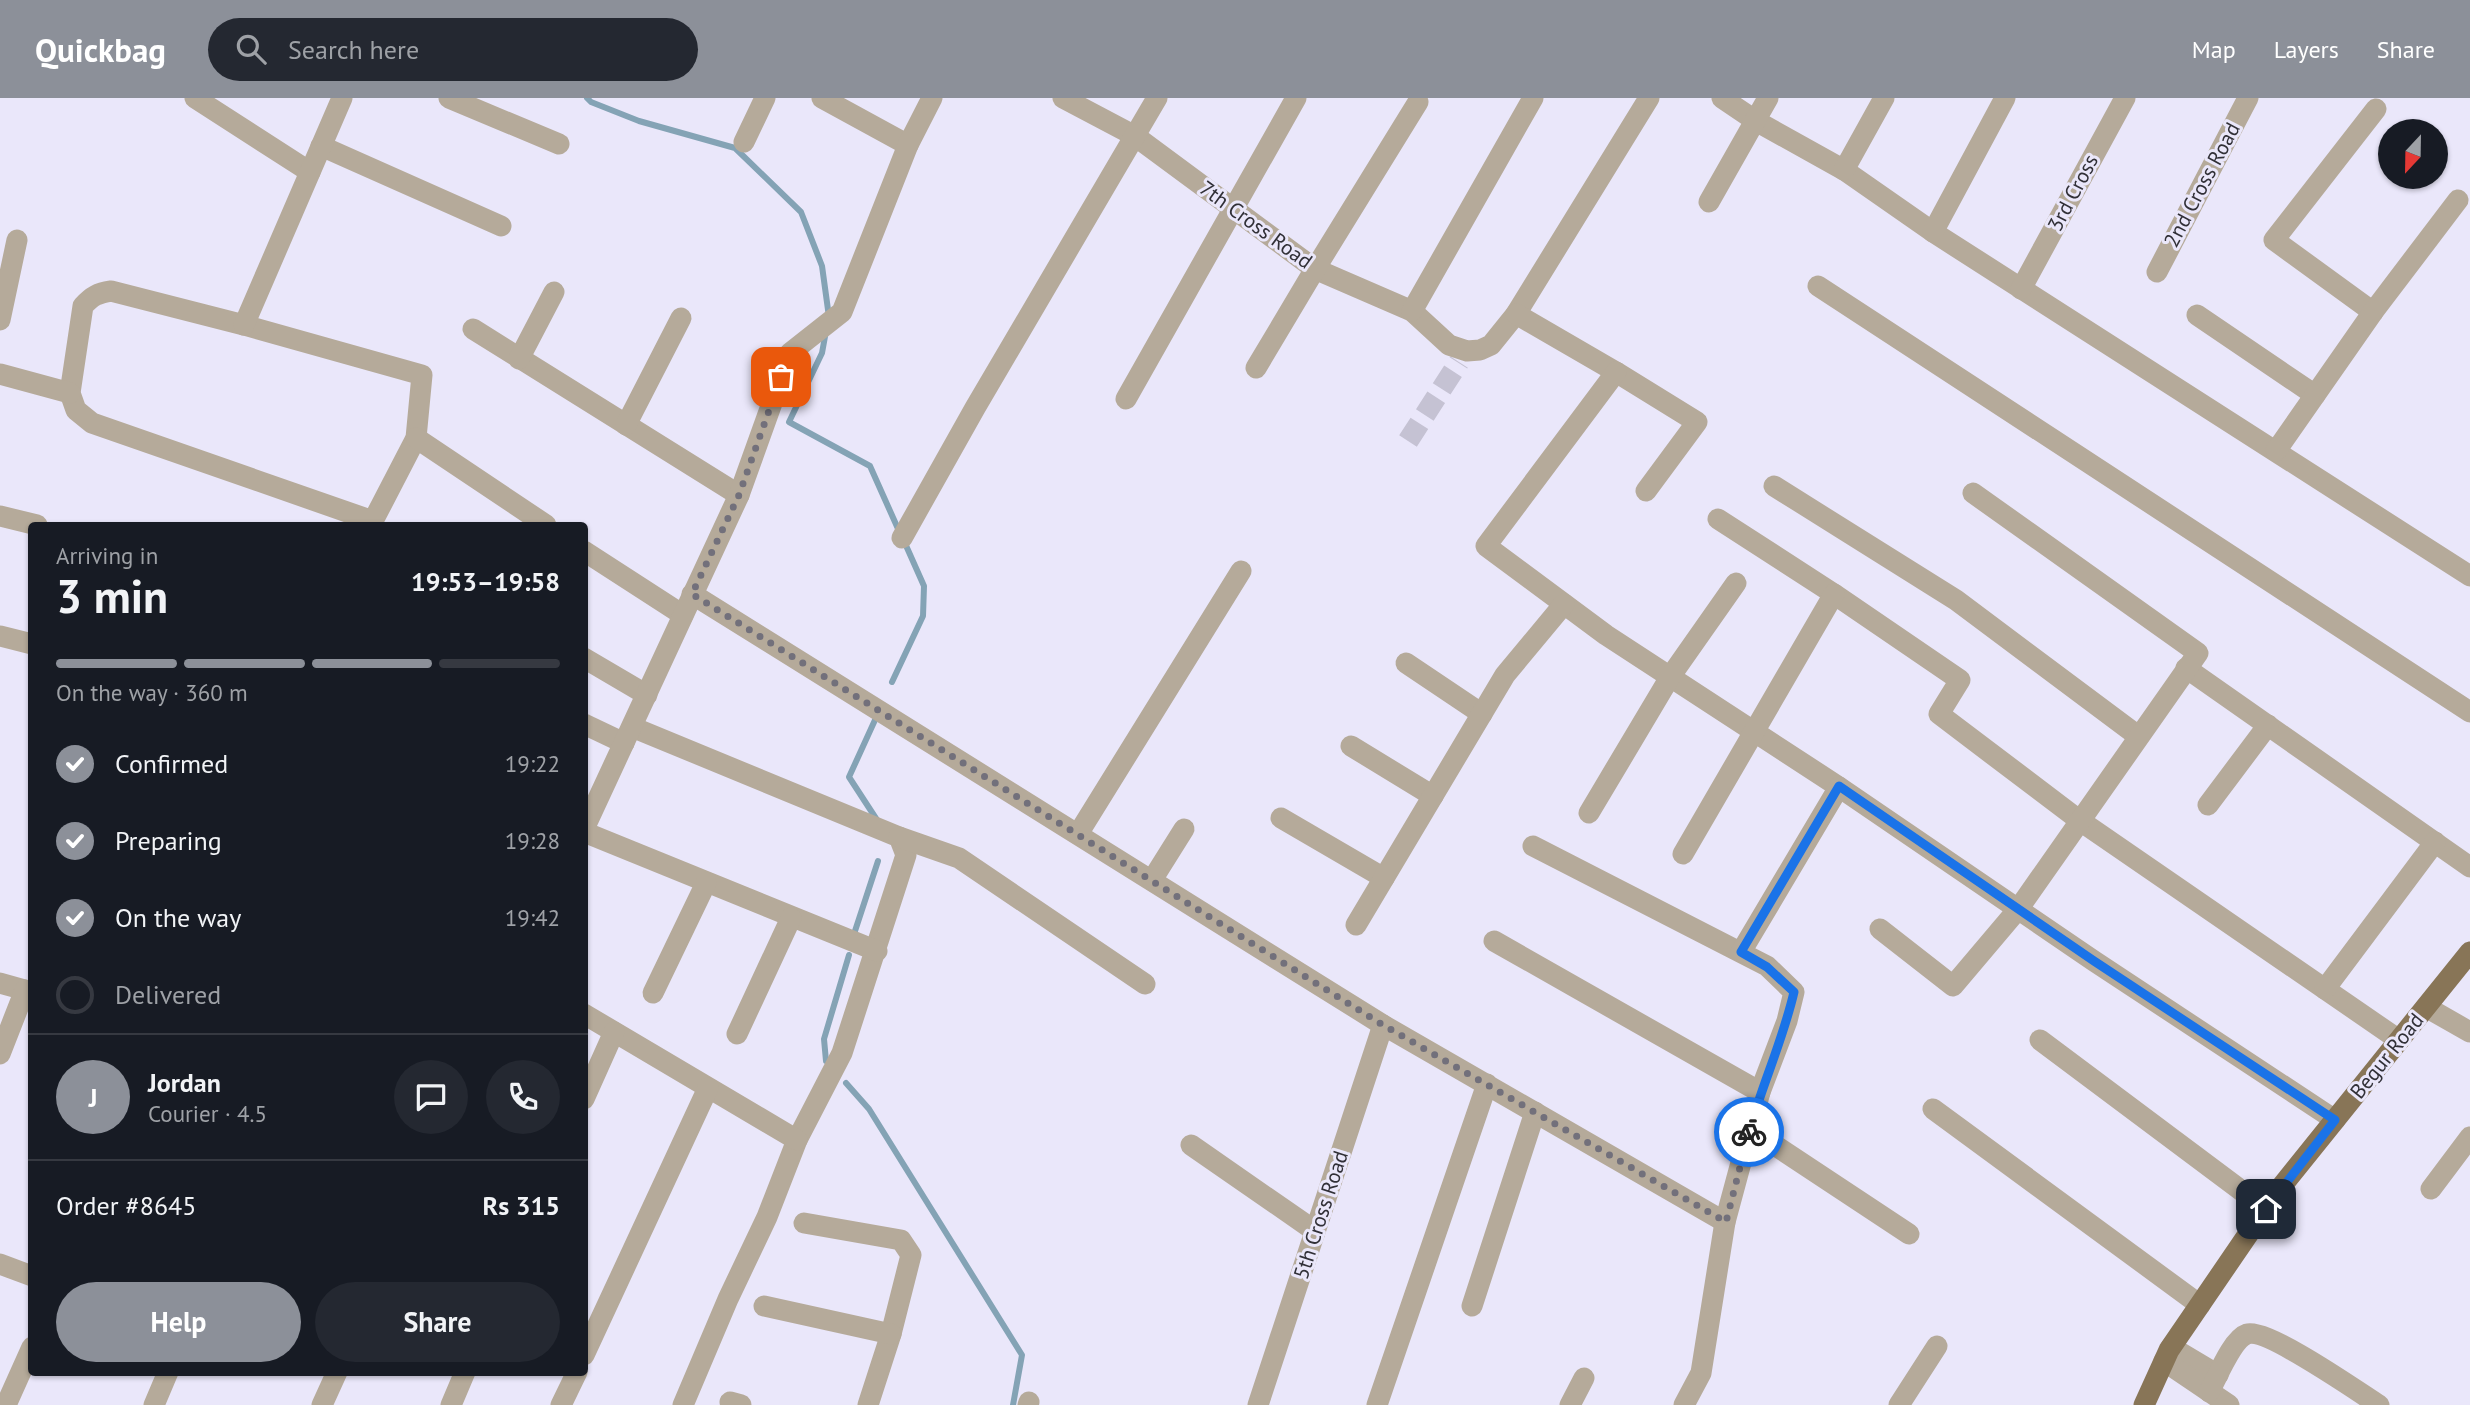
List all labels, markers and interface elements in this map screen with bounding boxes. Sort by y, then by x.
search box [208,18,698,81]
text: Quickbag [35,28,166,71]
icon: search [232,30,270,68]
text: Search here [288,33,419,66]
text: Map [2192,34,2236,65]
text: Layers [2274,34,2339,65]
text: Share [2377,34,2435,65]
street label: 2nd Cross Road [2157,118,2246,252]
north arrow [2378,119,2448,189]
map controls [2378,119,2448,189]
street label: 3rd Cross [2041,150,2104,236]
street label: 7th Cross Road [1195,175,1318,275]
pin [751,347,811,407]
icon: bag [762,358,800,396]
text: Arriving in [56,541,158,570]
text: 19:53–19:58 [411,565,560,598]
text: 3 min [56,566,168,626]
text: On the way · 360 m [56,678,248,707]
icon: check [56,745,94,783]
text: Confirmed [115,747,228,780]
text: 19:22 [505,749,560,778]
icon: check [56,822,94,860]
text: Preparing [115,824,222,857]
text: 19:28 [505,826,560,855]
icon: check [56,899,94,937]
text: On the way [115,901,241,934]
text: 19:42 [505,903,560,932]
text: Delivered [115,978,221,1011]
street label: Begur Road [2344,1007,2429,1104]
button: chat [394,1060,468,1134]
button: phone [486,1060,560,1134]
text: Jordan [148,1066,221,1099]
text: J [89,1081,97,1114]
courier [1714,1097,1784,1167]
text: Courier · 4.5 [148,1099,267,1128]
icon: bike [1730,1113,1768,1151]
street label: 5th Cross Road [1287,1147,1354,1282]
pin [2236,1179,2296,1239]
text: Order #8645 [56,1189,196,1222]
text: Rs 315 [483,1189,560,1222]
icon: home [2247,1190,2285,1228]
button: Help [56,1282,301,1362]
button: Share [315,1282,560,1362]

